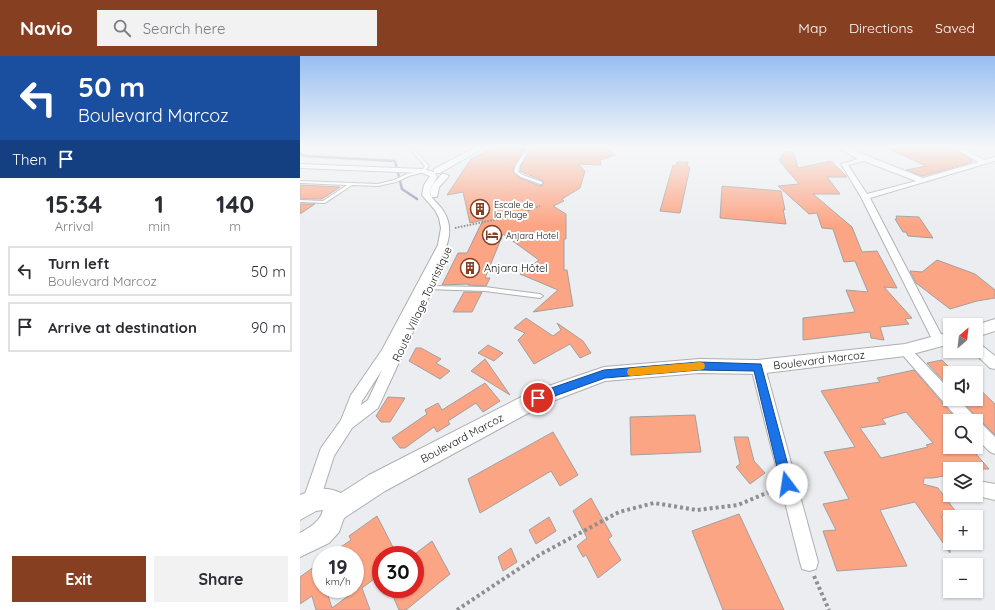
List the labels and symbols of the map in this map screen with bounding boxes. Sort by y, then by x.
building icon: Escale de la Plage [469,198,491,220]
place label: Escale de la Plage [494,199,534,220]
hotel icon: Anjara Hotel [481,224,503,246]
place label: Anjara Hotel [506,230,558,241]
street label: Route Village Touristique [389,244,455,364]
building icon: Anjara Hôtel [459,257,481,279]
place label: Anjara Hôtel [484,261,548,275]
north arrow [943,318,983,358]
street label: Boulevard Marcoz [772,347,866,373]
pin [521,381,555,415]
street label: Boulevard Marcoz [418,410,506,466]
position arrow [766,463,808,505]
speed limit sign: 30 [372,546,424,598]

